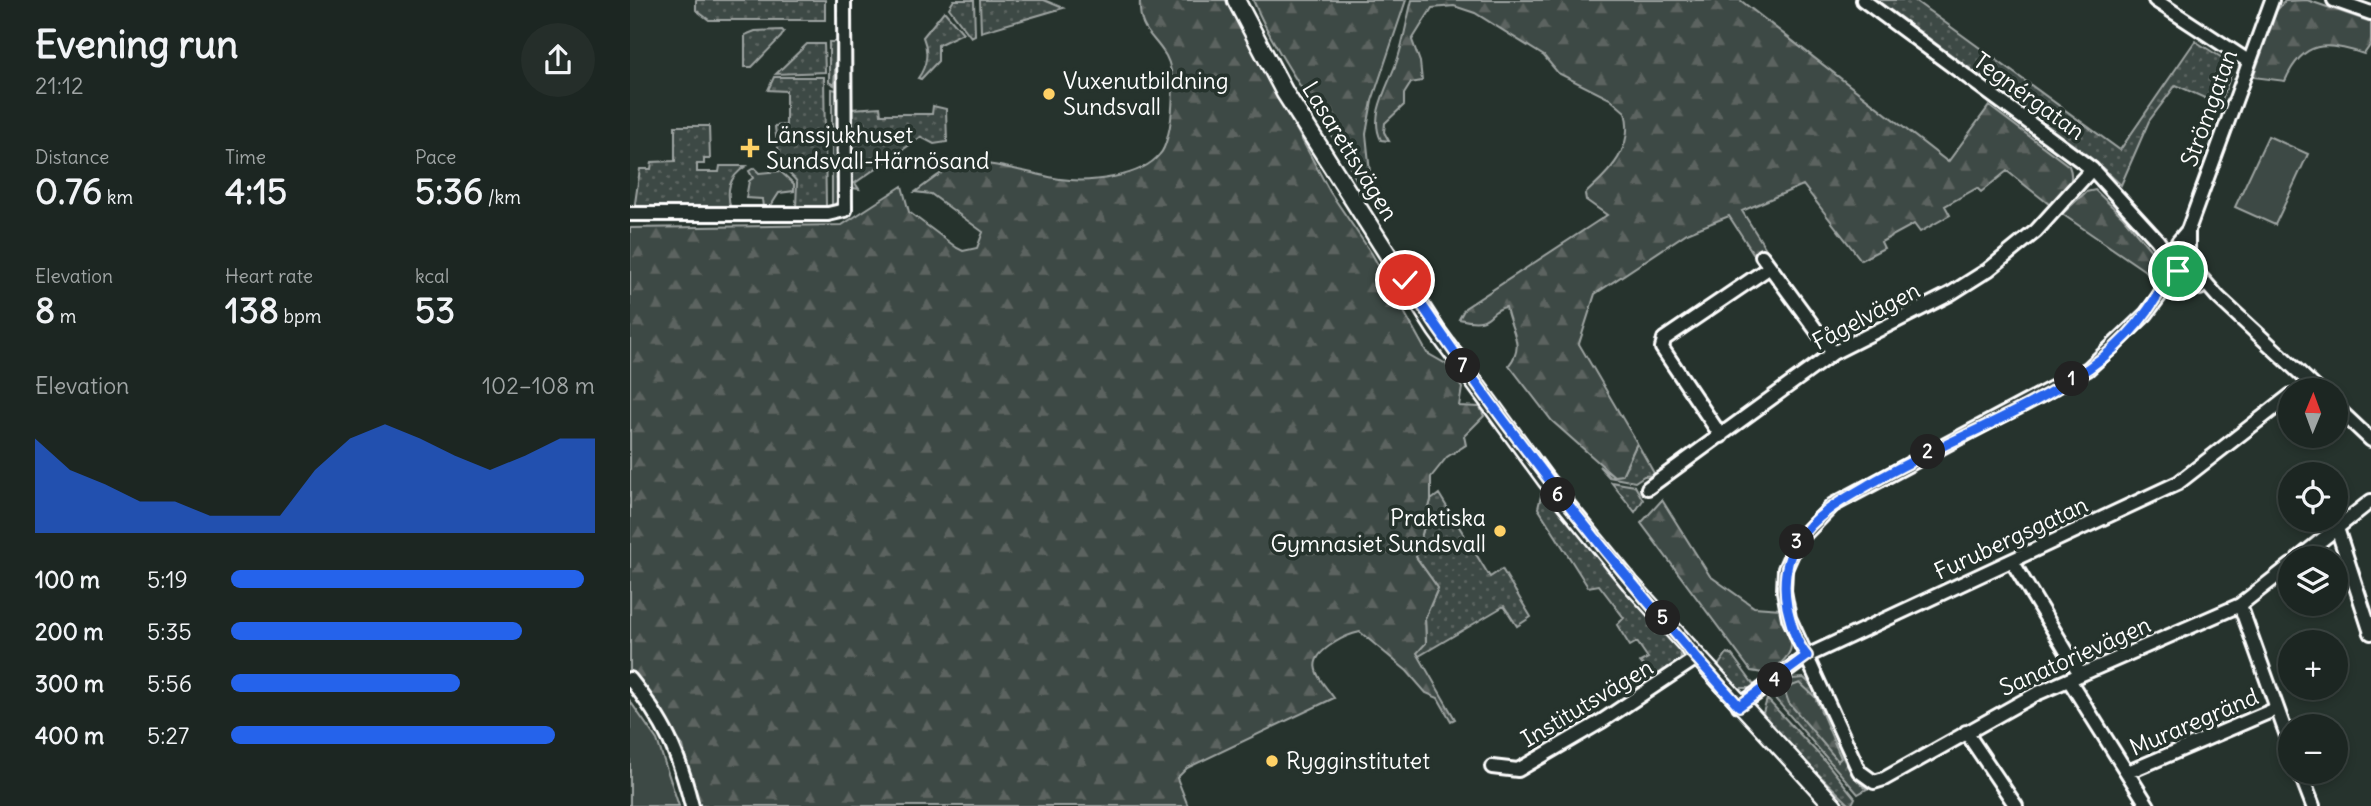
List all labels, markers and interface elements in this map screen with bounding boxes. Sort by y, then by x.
text: Evening run [35,21,238,68]
button: share [521,23,595,97]
street label: Tegnérgatan [1968,45,2091,146]
street label: Strömgatan [2174,45,2243,170]
place label: Vuxenutbildning Sundsvall [1063,66,1229,121]
text: 21:12 [35,71,84,100]
street label: Lasarettsvägen [1296,76,1405,226]
marker: Vuxenutbildning Sundsvall [1041,86,1057,102]
place label: Länssjukhuset Sundsvall-Härnösand [766,120,990,175]
marker: Länssjukhuset Sundsvall-Härnösand [740,138,760,158]
text: Distance [35,145,109,169]
text: Time [225,145,266,169]
text: Pace [415,145,456,169]
text: 0.76 [35,169,102,213]
text: 4:15 [225,169,287,213]
text: 5:36 [415,169,483,213]
text: km [102,185,133,209]
text: /km [483,185,521,209]
pin [2148,241,2208,301]
pin [1375,250,1435,310]
icon: arrive [2159,252,2197,290]
icon: check [1386,261,1424,299]
text: Elevation [35,264,113,288]
text: Heart rate [225,264,313,288]
text: kcal [415,264,449,288]
street label: Fågelvägen [1807,275,1925,356]
text: 8 [35,288,55,332]
text: 138 [225,288,279,332]
text: 53 [415,288,455,332]
text: m [55,304,76,328]
text: bpm [279,304,321,328]
pin: 7 [1446,348,1480,384]
text: 7 [1458,353,1467,377]
pin: 1 [2054,362,2090,396]
text: 1 [2068,366,2075,390]
text: Elevation [35,371,129,400]
text: 102–108 m [482,371,595,400]
north arrow [2278,378,2348,448]
map controls [2278,378,2348,784]
pin: 2 [1910,434,1946,470]
text: 2 [1922,439,1933,463]
button: locate [2278,462,2348,532]
pin: 6 [1541,477,1576,512]
text: 6 [1552,482,1563,506]
street label: Furubergsgatan [1929,489,2092,586]
place label: Praktiska Gymnasiet Sundsvall [1270,503,1486,558]
marker: Praktiska Gymnasiet Sundsvall [1492,523,1508,539]
pin: 3 [1780,524,1814,560]
text: 3 [1791,529,1802,553]
button: layers [2278,546,2348,616]
text: 100 m [35,565,100,594]
text: 5:19 [147,565,188,594]
pin: 5 [1646,600,1680,636]
text: 5 [1657,605,1668,629]
street label: Sanatorievägen [1995,609,2155,702]
text: 200 m [35,617,104,646]
text: 5:35 [147,617,192,646]
button: + [2278,630,2348,700]
street label: Institutsvägen [1516,652,1658,753]
pin: 4 [1758,662,1792,698]
text: 4 [1769,667,1780,691]
text: 300 m [35,669,104,698]
text: 5:56 [147,669,192,698]
street label: Muraregränd [2125,681,2263,762]
button: − [2278,714,2348,784]
text: 400 m [35,721,104,750]
text: 5:27 [147,721,189,750]
place label: Rygginstitutet [1286,746,1430,775]
marker: Rygginstitutet [1264,753,1280,769]

